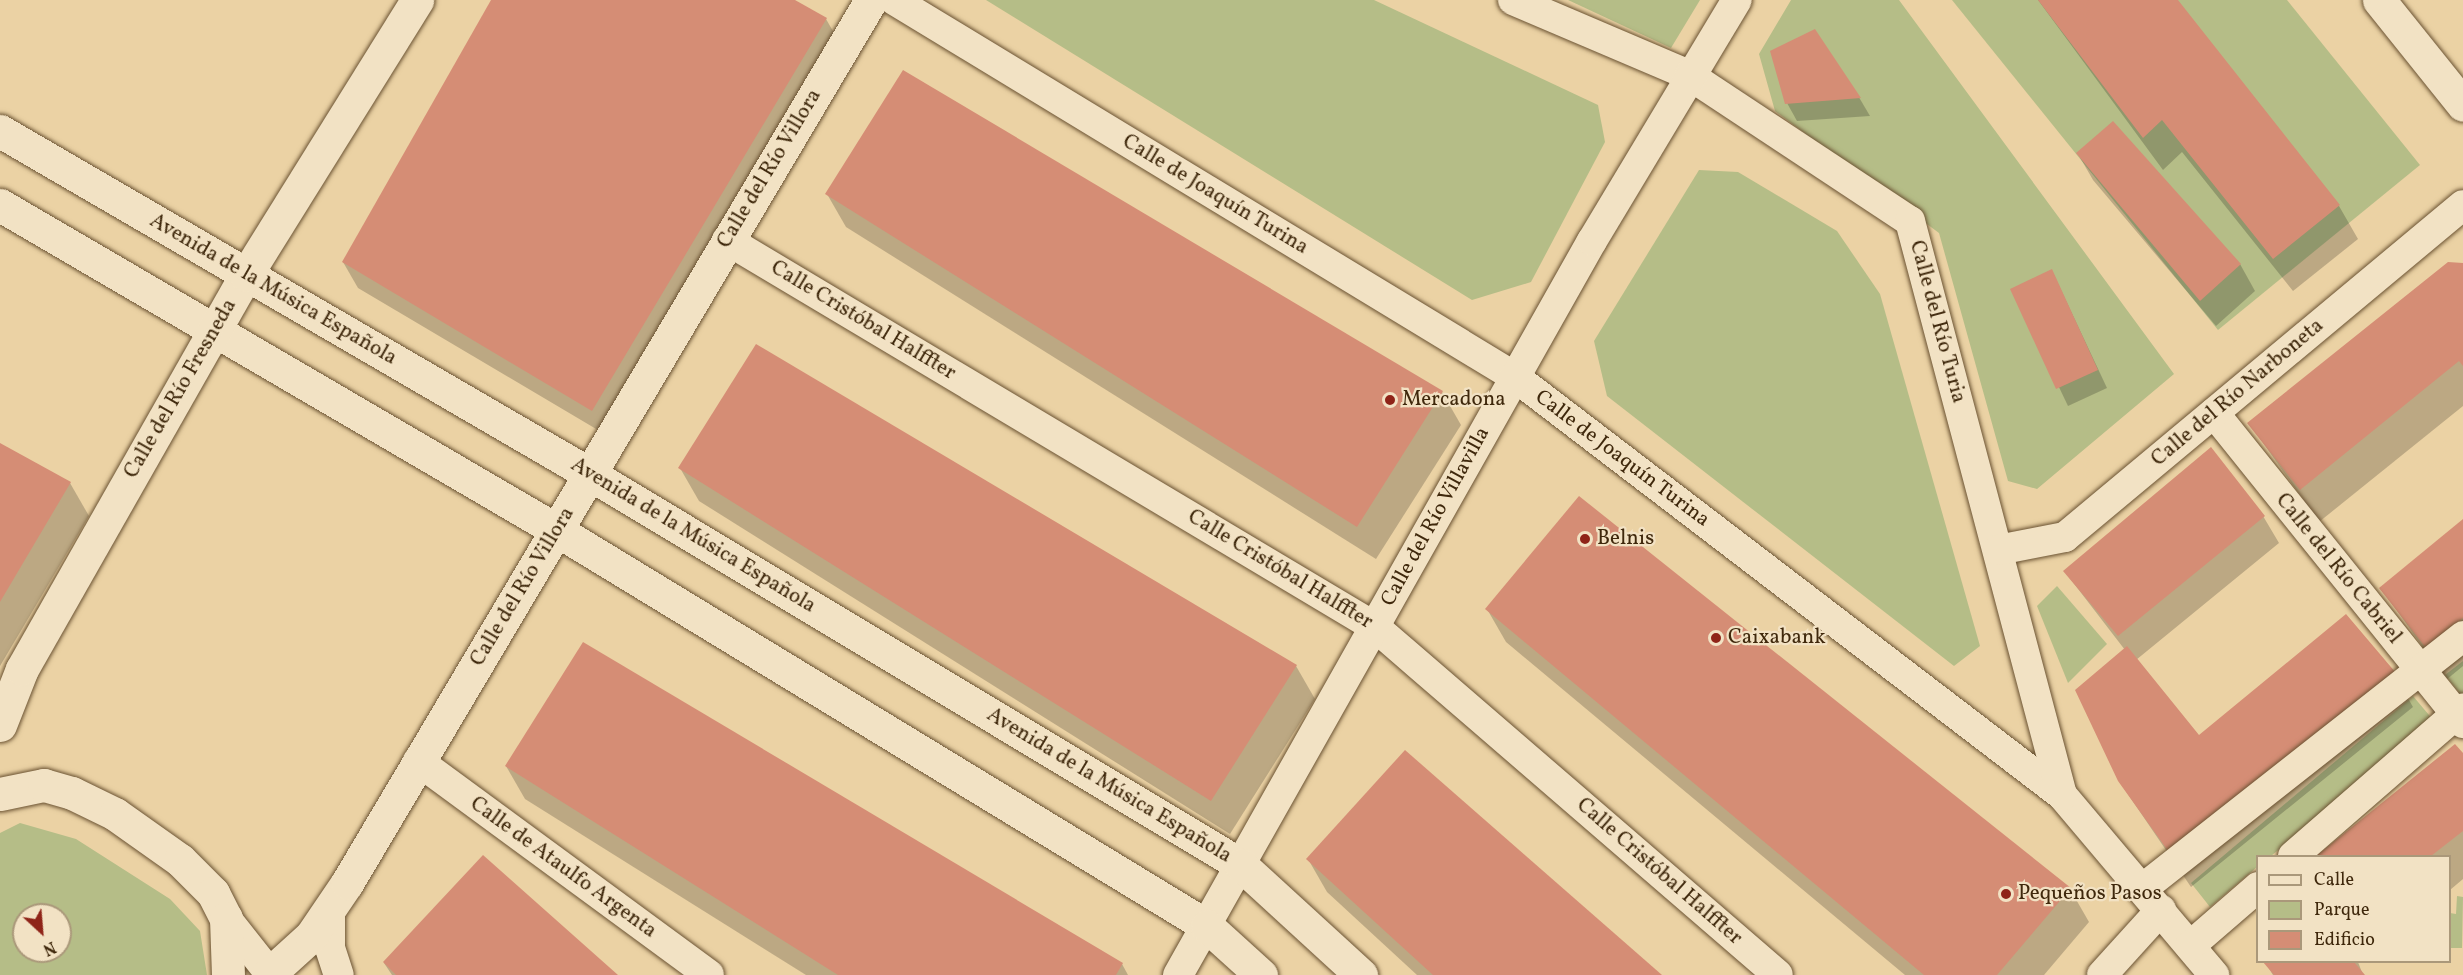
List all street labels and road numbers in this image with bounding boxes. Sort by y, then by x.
street label: Calle del Río Villora [712,85,828,253]
street label: Calle de Joaquín Turina [1117,129,1313,261]
street label: Avenida de la Música Española [145,209,401,371]
street label: Calle del Río Turia [1903,238,1971,406]
street label: Calle Cristóbal Halffter [766,256,960,386]
street label: Calle del Río Fresneda [119,295,243,483]
street label: Calle del Río Narboneta [2147,314,2329,472]
street label: Calle de Joaquín Turina [1529,385,1715,533]
street label: Calle del Río Villavilla [1376,423,1496,611]
street label: Avenida de la Música Española [566,453,820,619]
street label: Calle del Río Cabriel [2270,489,2406,649]
street label: Calle del Río Villora [465,503,581,671]
street label: Calle Cristóbal Halffter [1183,505,1377,635]
street label: Avenida de la Música Española [982,703,1236,869]
street label: Calle de Ataulfo Argenta [465,792,661,944]
street label: Calle Cristóbal Halffter [1571,793,1747,951]

